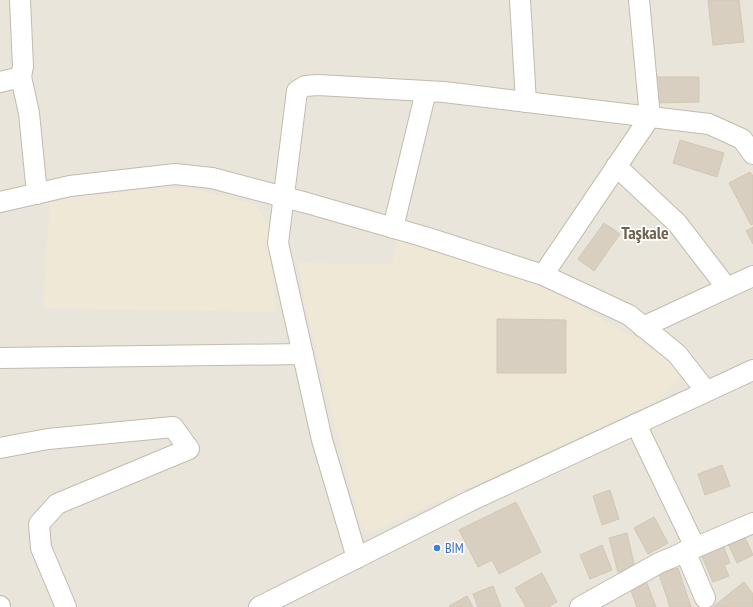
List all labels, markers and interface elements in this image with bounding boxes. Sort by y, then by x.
district label: Taşkale [621,221,669,244]
place label: BİM [445,539,464,557]
marker: BİM [432,543,442,553]

